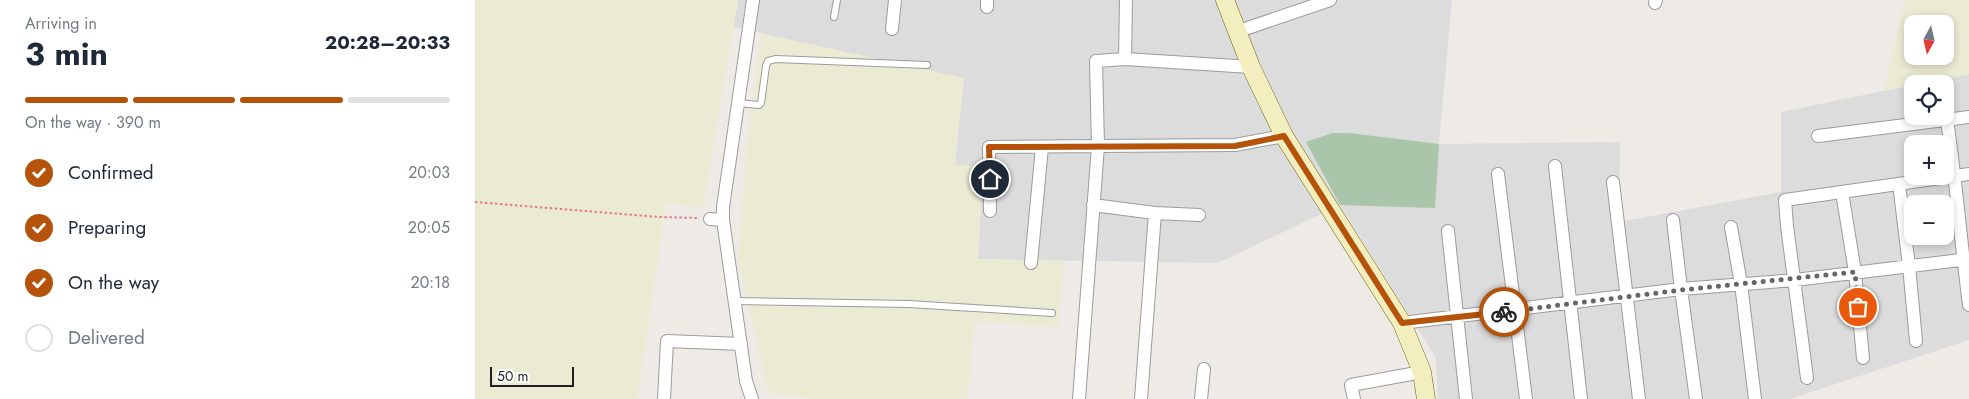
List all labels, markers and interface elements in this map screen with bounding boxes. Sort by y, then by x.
text: Arriving in [25,12,97,35]
north arrow [1904,15,1954,65]
map controls [1904,15,1954,245]
text: 20:28–20:33 [325,29,450,56]
text: 3 min [25,31,108,77]
button: locate [1904,75,1954,125]
text: On the way · 390 m [25,111,161,134]
button: + [1904,135,1954,185]
pin [969,158,1011,200]
icon: check [25,159,53,187]
text: Confirmed [68,159,154,186]
text: 20:03 [408,161,450,184]
icon: home [976,165,1004,193]
button: − [1904,195,1954,245]
icon: check [25,214,53,242]
text: Preparing [68,214,146,241]
text: 20:05 [408,216,450,239]
icon: check [25,269,53,297]
text: On the way [68,269,159,296]
text: 20:18 [411,271,450,294]
pin [1837,286,1879,328]
courier [1479,287,1529,337]
icon: bag [1844,293,1872,321]
icon: bike [1490,298,1518,326]
text: Delivered [68,324,145,351]
scale bar [490,364,574,387]
text: 50 m [497,366,528,386]

